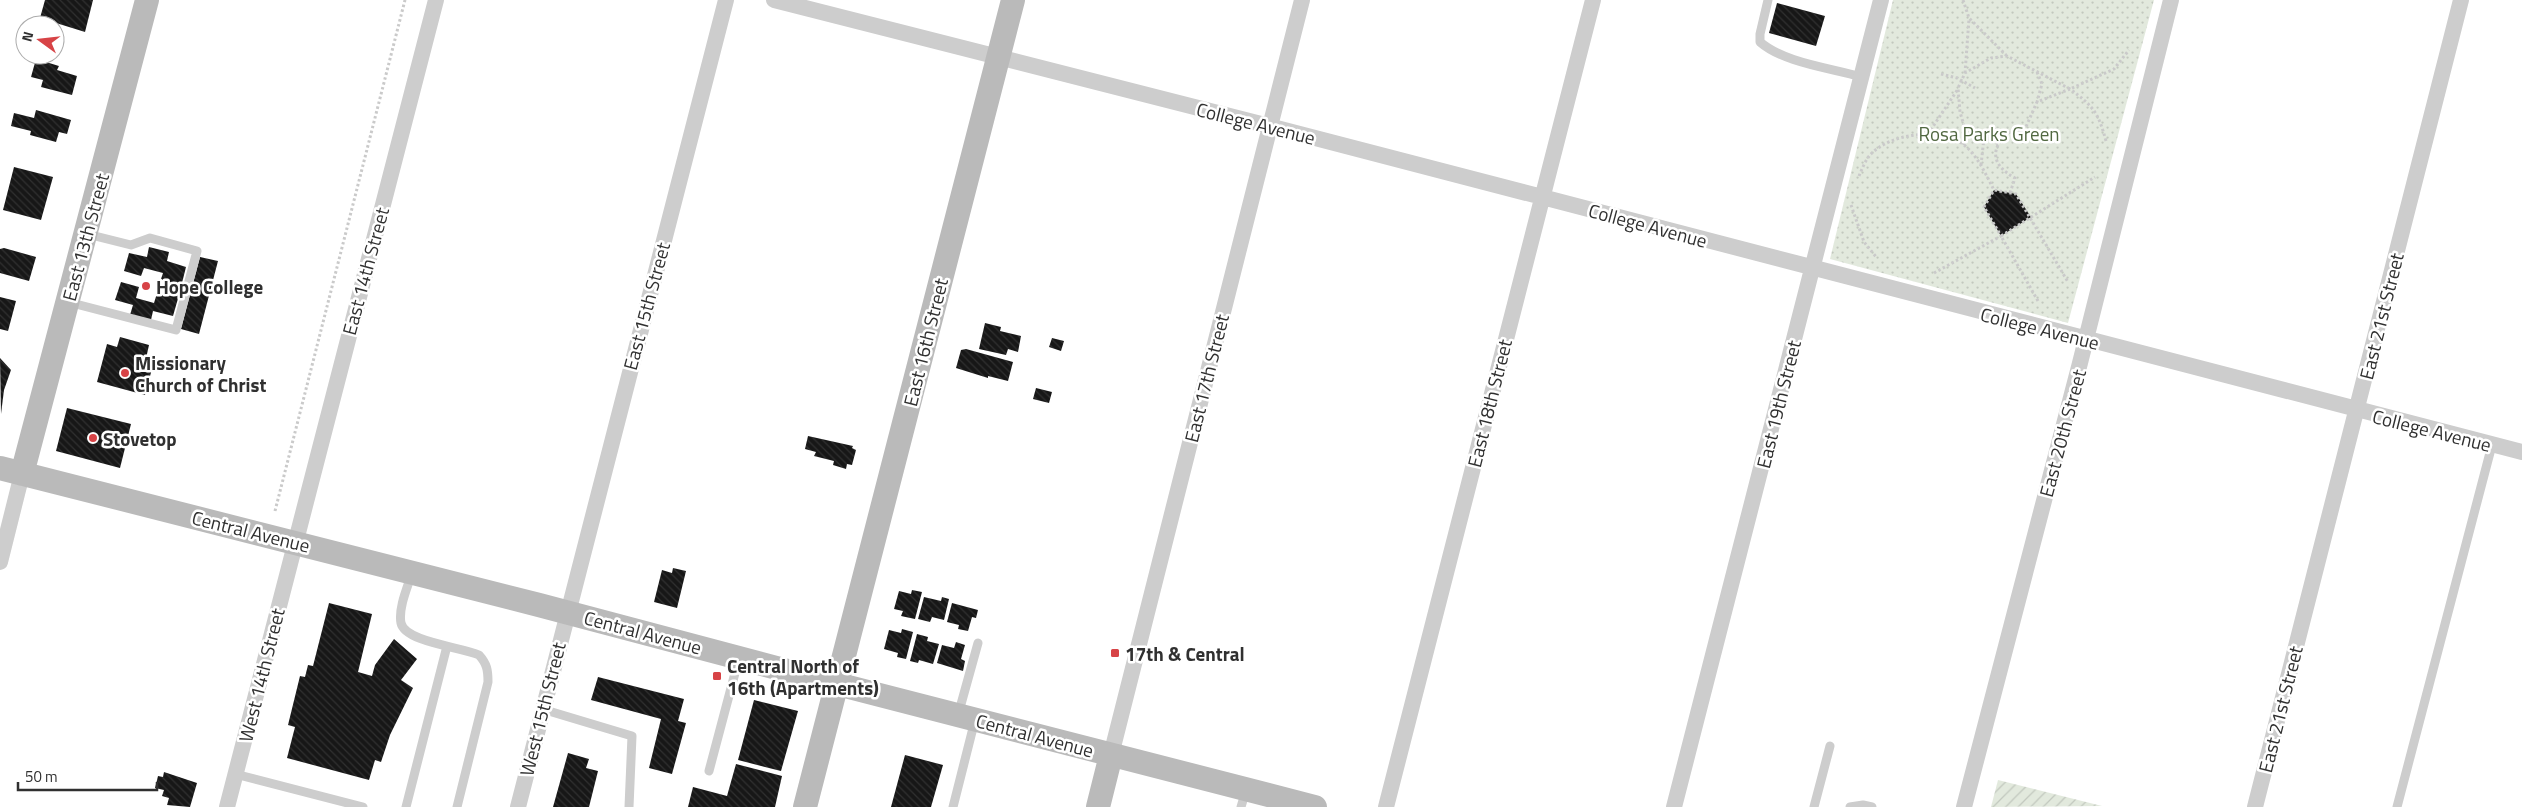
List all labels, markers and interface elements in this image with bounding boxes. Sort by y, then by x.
north arrow [15,15,65,65]
text: N [16,29,38,44]
street label: College Avenue [1194,94,1318,152]
park label: Rosa Parks Green [1919,119,2059,148]
street label: East 13th Street [54,170,116,304]
street label: College Avenue [1586,195,1710,255]
street label: East 14th Street [334,204,396,338]
street label: East 15th Street [615,239,677,373]
street label: East 21st Street [2351,249,2411,382]
place label: Hope College [156,272,263,301]
street label: East 16th Street [895,275,955,409]
marker: Hope College [140,280,152,292]
street label: College Avenue [1978,299,2102,357]
street label: East 17th Street [1176,311,1236,445]
street label: East 18th Street [1459,336,1519,470]
street label: East 19th Street [1748,337,1808,471]
place label: Missionary Church of Christ [135,348,266,399]
street label: East 20th Street [2031,366,2093,500]
marker: Missionary Church of Christ [119,367,131,379]
street label: College Avenue [2370,401,2494,459]
place label: Stovetop [103,424,177,453]
marker: Stovetop [87,432,99,444]
street label: Central Avenue [189,502,313,560]
street label: Central Avenue [581,602,705,662]
street label: West 14th Street [230,605,292,745]
street label: West 15th Street [511,639,573,779]
place label: 17th & Central [1125,639,1245,668]
street label: East 21st Street [2250,642,2310,775]
marker: 17th & Central [1109,647,1121,659]
place label: Central North of 16th (Apartments) [727,651,879,702]
marker: Central North of 16th (Apartments) [711,670,723,682]
street label: Central Avenue [973,705,1097,765]
scale bar [18,760,156,792]
text: 50 m [25,765,58,788]

